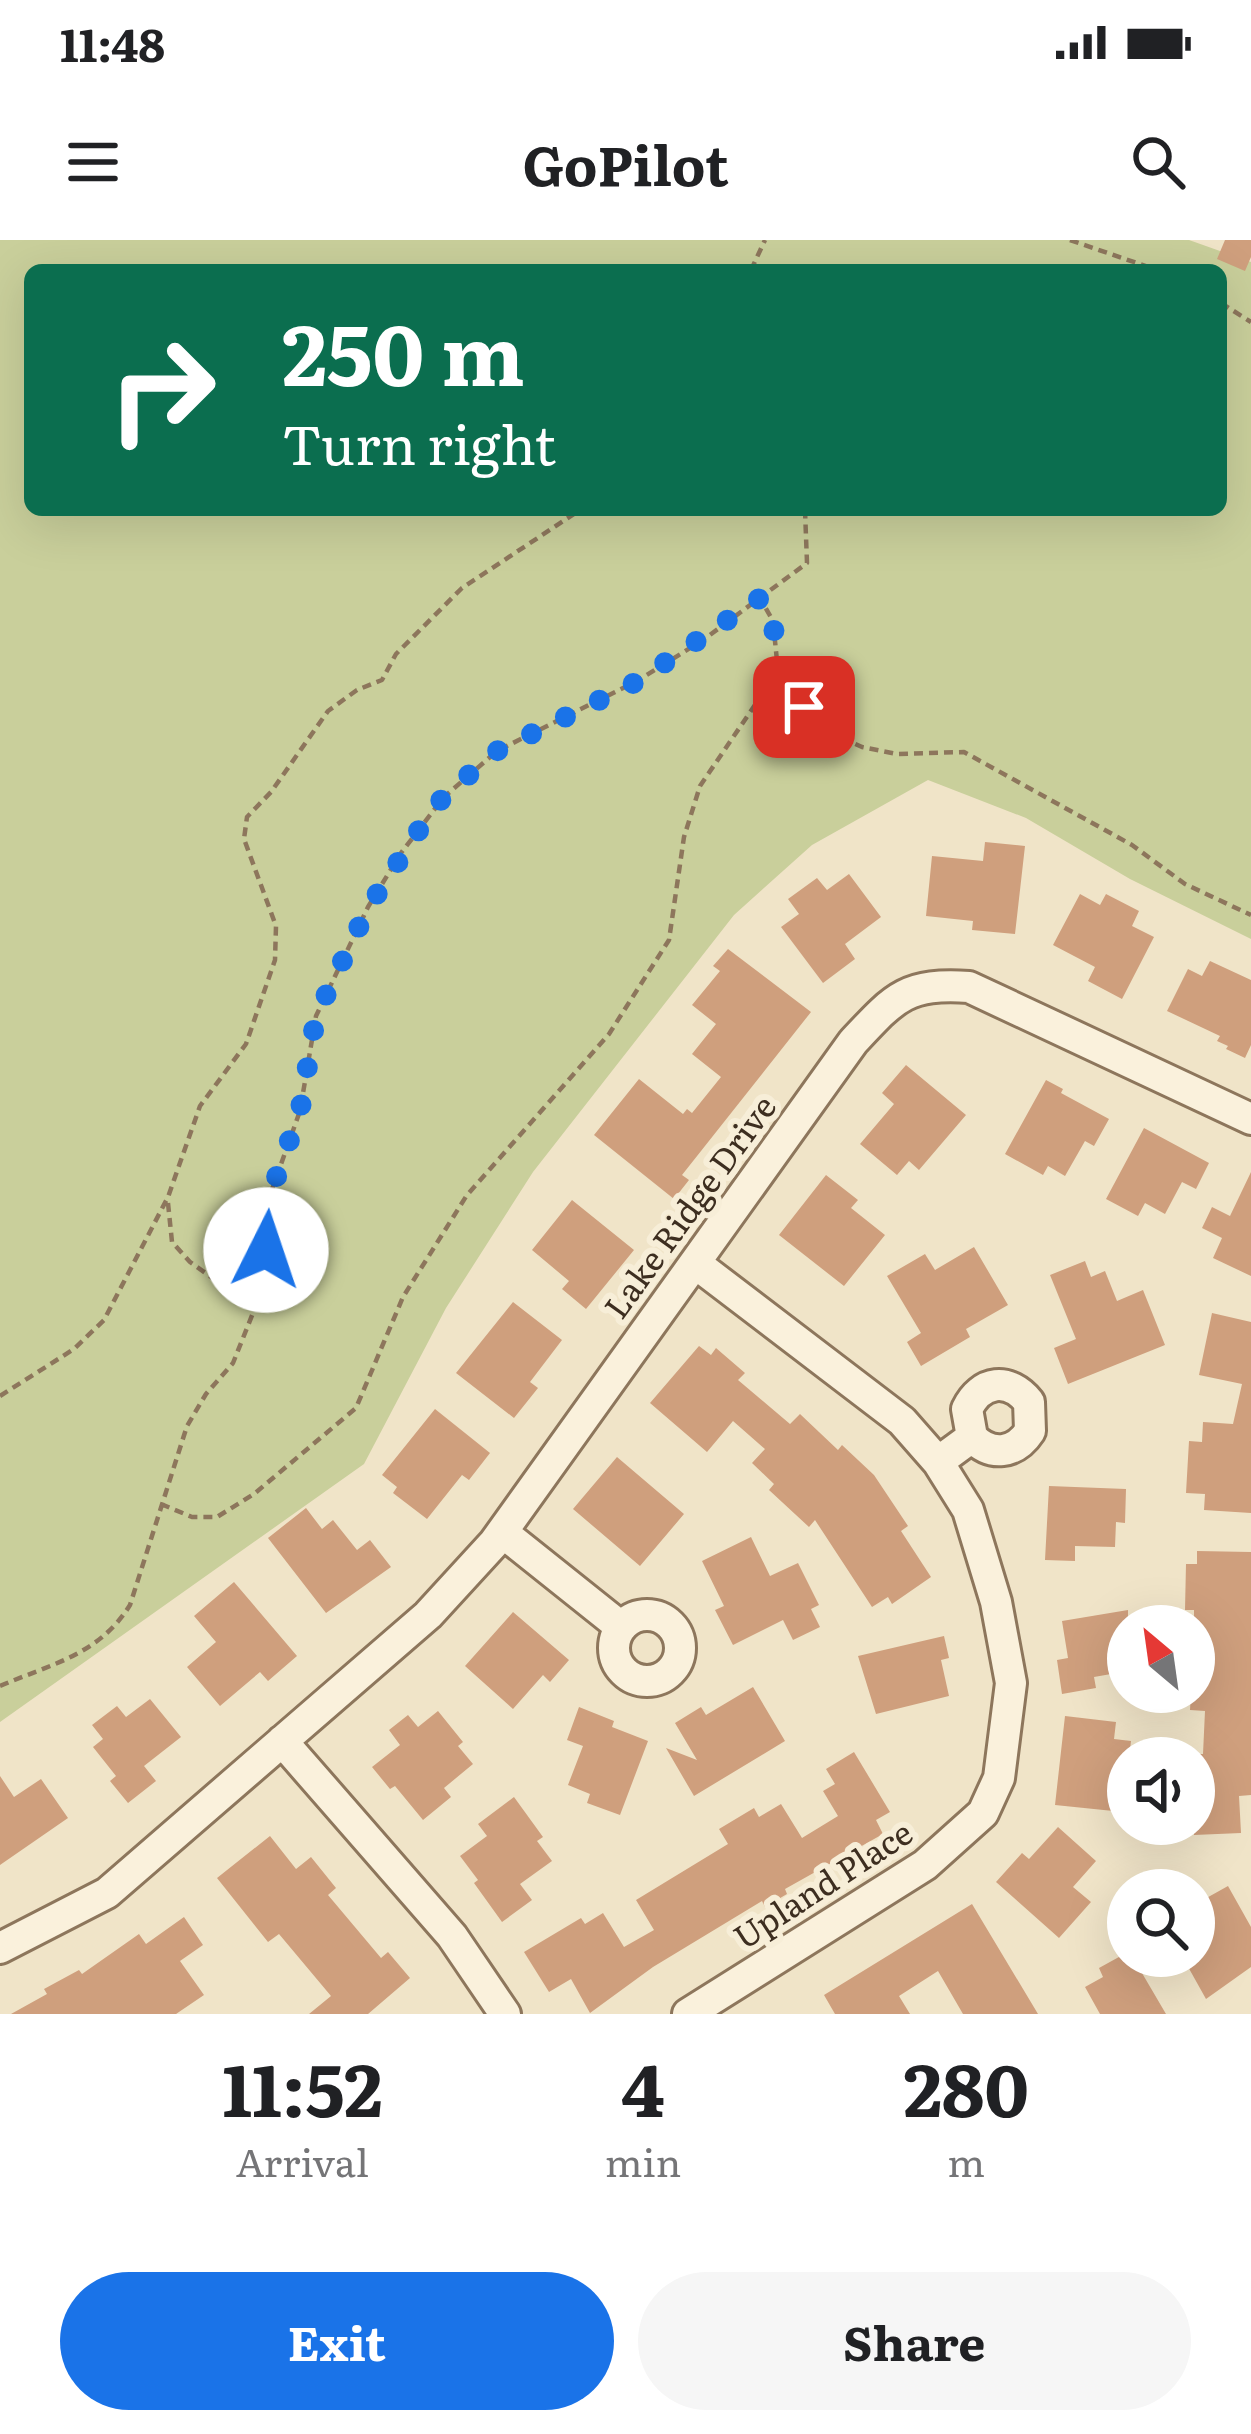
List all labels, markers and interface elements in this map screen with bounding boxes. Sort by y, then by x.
text: 11:48 [60,9,165,76]
text: GoPilot [522,122,729,203]
icon: menu [60,129,126,195]
icon: search [1125,129,1191,195]
text: 250 m [282,287,525,412]
icon: right [84,312,240,468]
text: Turn right [282,401,556,482]
pin [753,656,855,758]
icon: arrive [771,674,837,740]
street label: Lake Ridge Drive [590,1084,786,1327]
position arrow [203,1187,329,1313]
north arrow [1107,1605,1215,1713]
map controls [1107,1605,1215,1977]
button: sound [1107,1737,1215,1845]
street label: Upland Place [722,1807,921,1959]
button: search [1107,1869,1215,1977]
text: 11:52 [222,2032,383,2139]
text: 4 [621,2032,665,2139]
text: 280 [903,2032,1029,2139]
text: Arrival [236,2131,369,2189]
text: min [605,2131,681,2189]
text: m [947,2131,985,2189]
button: Exit [60,2272,614,2410]
button: Share [638,2272,1191,2410]

